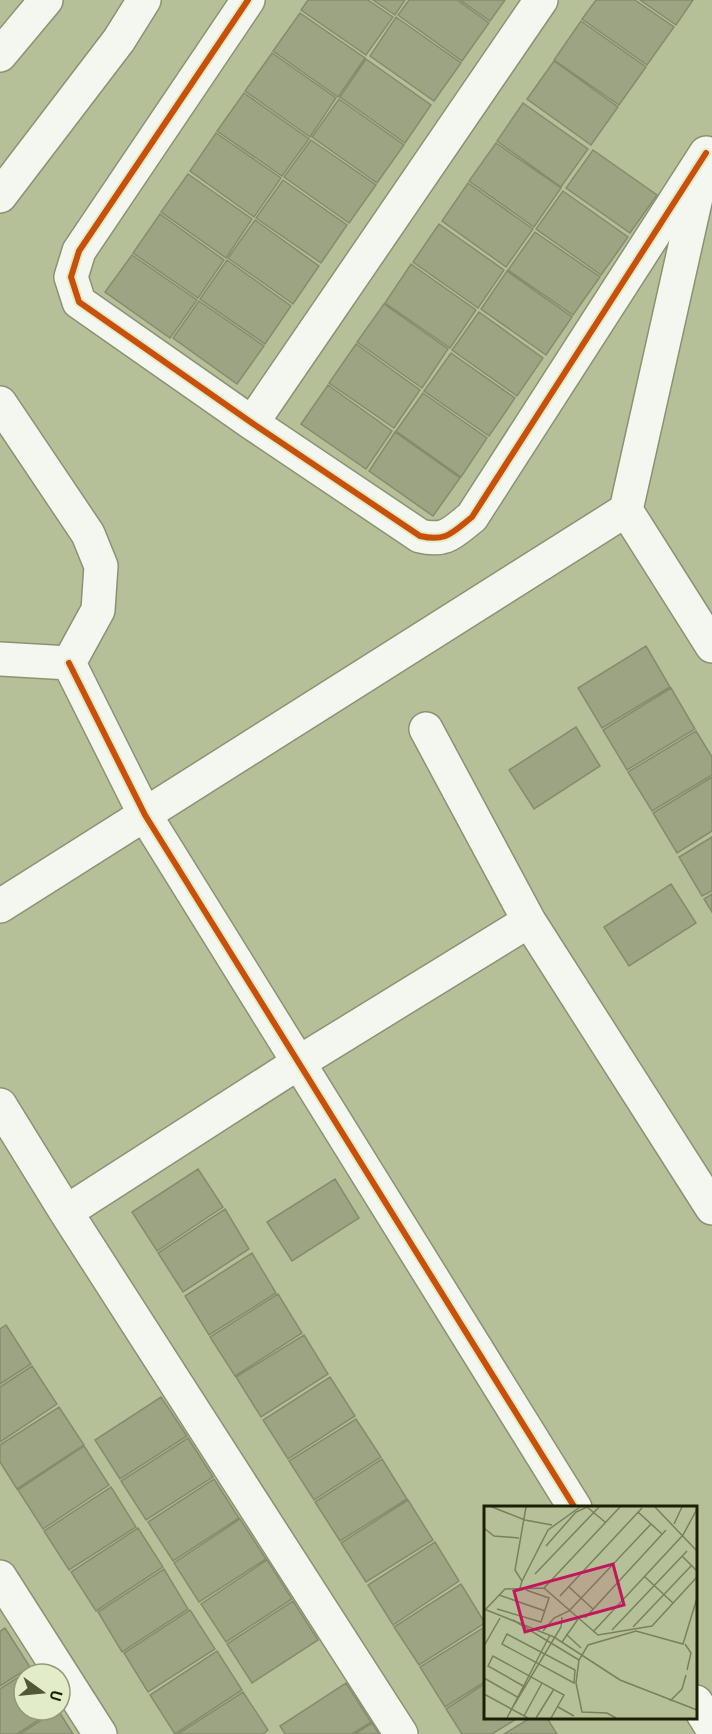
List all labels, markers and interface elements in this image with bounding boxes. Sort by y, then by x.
inset map [484,1506,697,1719]
north arrow [12,1662,72,1722]
text: U [46,1688,67,1703]

